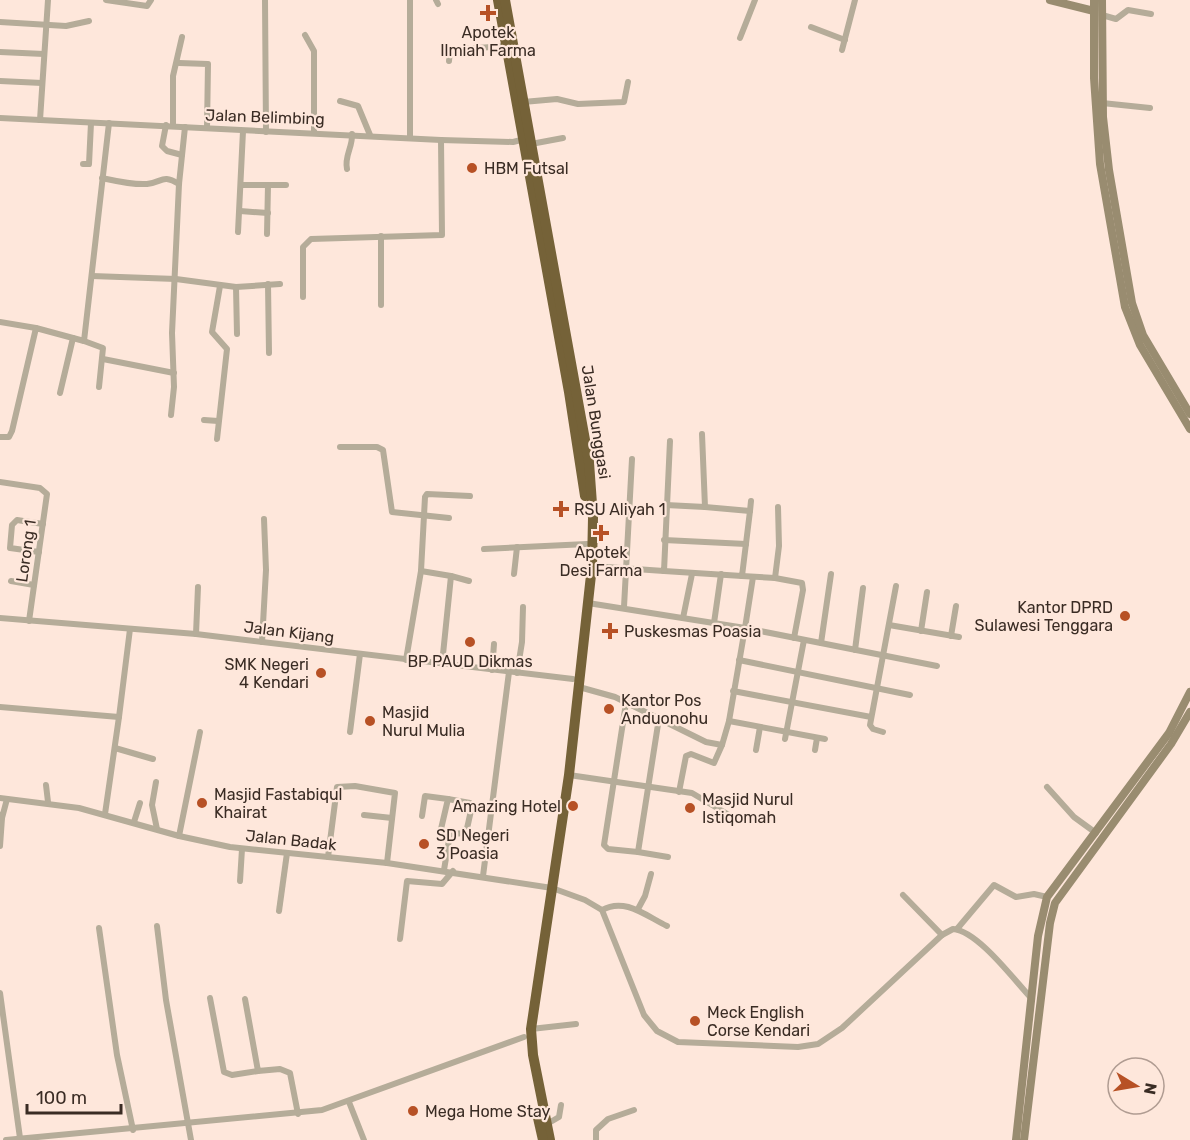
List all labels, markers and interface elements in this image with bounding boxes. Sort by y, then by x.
marker: Apotek Ilmiah Farma [481,6,495,20]
place label: Apotek Ilmiah Farma [440,23,536,60]
street label: Jalan Belimbing [205,105,325,129]
place label: HBM Futsal [484,159,569,178]
marker: HBM Futsal [465,161,479,175]
street label: Jalan Bunggasi [578,364,614,480]
marker: RSU Aliyah 1 [552,500,570,518]
place label: RSU Aliyah 1 [574,500,666,519]
street label: Lorong 1 [12,518,40,584]
marker: Apotek Desi Farma [594,526,608,540]
place label: Apotek Desi Farma [560,543,642,580]
place label: Kantor DPRD Sulawesi Tenggara [975,598,1113,635]
marker: Kantor DPRD Sulawesi Tenggara [1118,609,1132,623]
street label: Jalan Kijang [243,617,335,647]
marker: Puskesmas Poasia [601,622,619,640]
place label: Puskesmas Poasia [624,622,761,641]
marker: BP PAUD Dikmas [463,635,477,649]
place label: BP PAUD Dikmas [407,652,533,671]
place label: SMK Negeri 4 Kendari [224,655,309,692]
marker: SMK Negeri 4 Kendari [314,666,328,680]
place label: Kantor Pos Anduonohu [621,691,708,728]
marker: Kantor Pos Anduonohu [602,702,616,716]
place label: Masjid Nurul Mulia [382,703,465,740]
marker: Masjid Nurul Mulia [363,714,377,728]
place label: Masjid Fastabiqul Khairat [214,785,342,822]
place label: Masjid Nurul Istiqomah [702,790,793,827]
marker: Masjid Fastabiqul Khairat [195,796,209,810]
place label: Amazing Hotel [452,797,561,816]
marker: Amazing Hotel [566,799,580,813]
marker: Masjid Nurul Istiqomah [683,801,697,815]
street label: Jalan Badak [245,826,338,854]
place label: SD Negeri 3 Poasia [436,826,509,863]
marker: SD Negeri 3 Poasia [417,837,431,851]
place label: Meck English Corse Kendari [707,1003,810,1040]
marker: Meck English Corse Kendari [688,1014,702,1028]
north arrow [1106,1056,1166,1116]
scale bar [27,1077,122,1115]
text: N [1140,1081,1161,1096]
text: 100 m [36,1087,87,1109]
place label: Mega Home Stay [425,1102,551,1121]
marker: Mega Home Stay [406,1104,420,1118]

